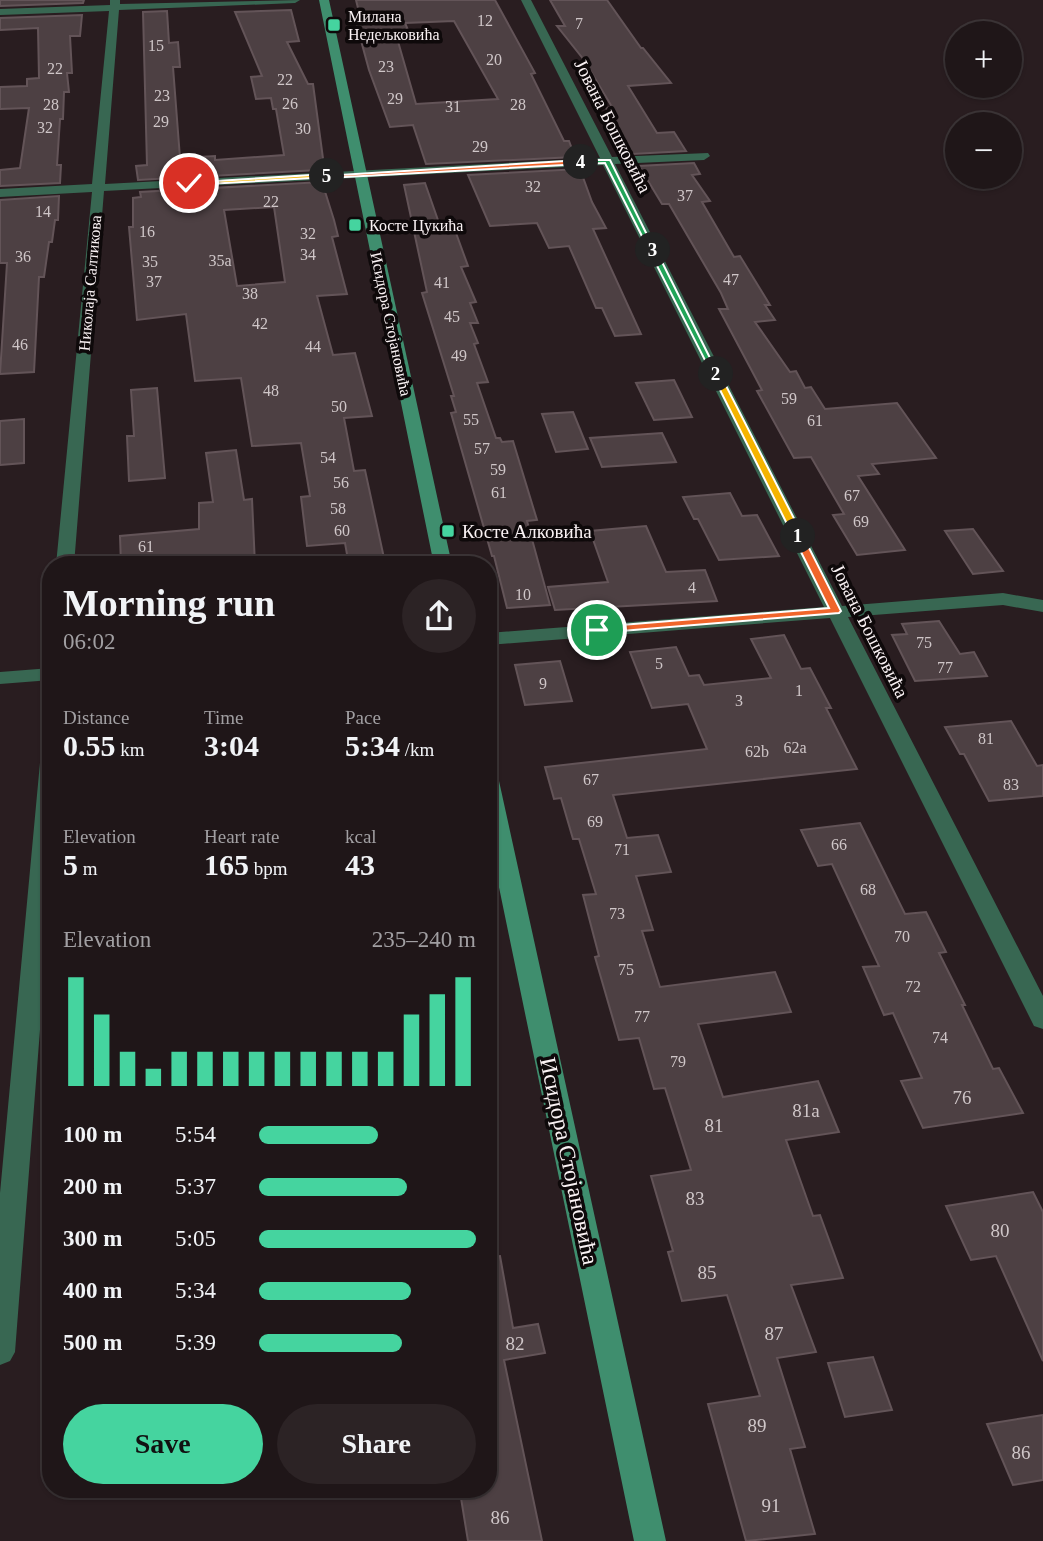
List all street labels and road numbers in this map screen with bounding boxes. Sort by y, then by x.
street label: Јована Бошковића [570,56,656,197]
street label: Николаја Салтикова [76,214,105,352]
street label: Исидора Стојановића [366,250,415,398]
street label: Јована Бошковића [827,561,913,702]
street label: Исидора Стојановића [535,1055,603,1267]

